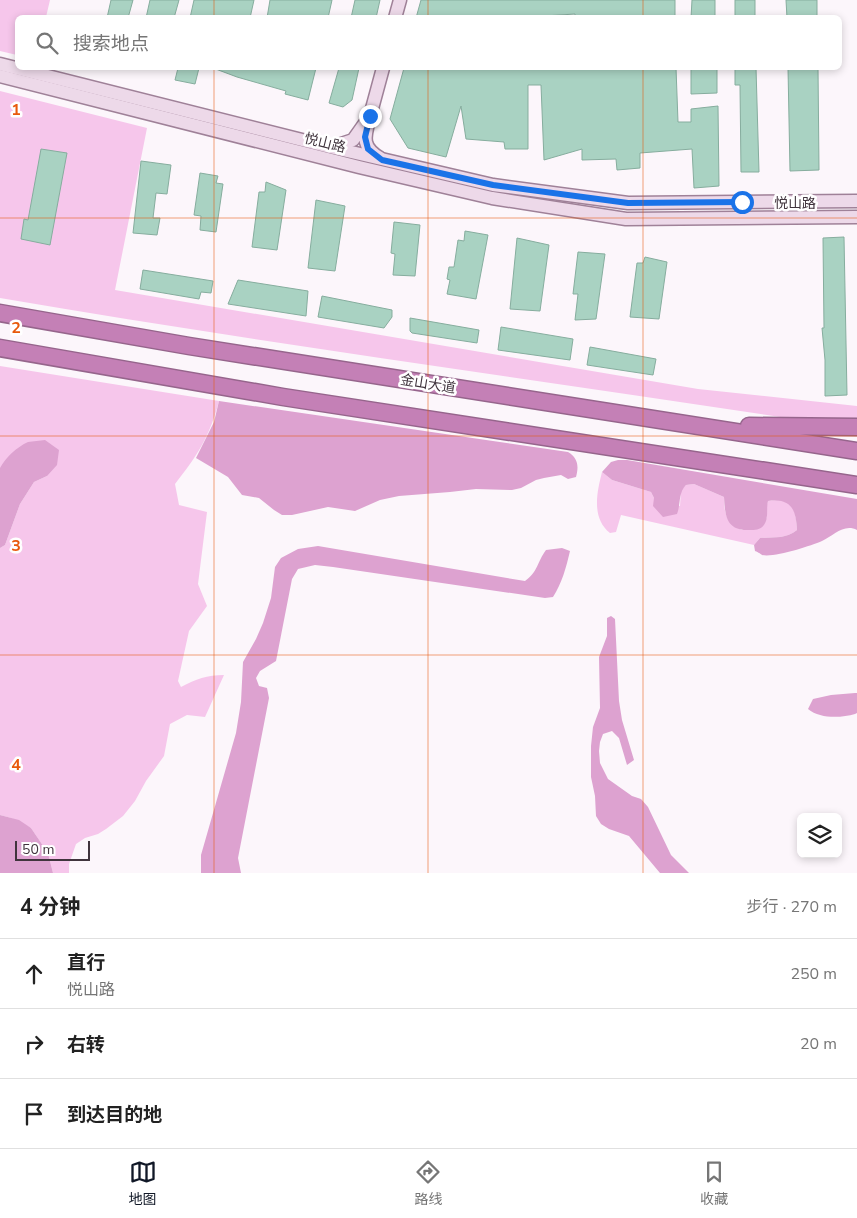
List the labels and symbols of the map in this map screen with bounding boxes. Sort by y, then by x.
text: 1 [11,99,21,121]
route end [359,105,382,128]
street label: 悦山路 [302,129,348,157]
route start [731,191,754,214]
street label: 悦山路 [774,194,816,213]
text: 2 [11,317,21,339]
street label: 金山大道 [399,370,457,398]
text: 3 [11,535,21,557]
text: 4 [11,754,21,776]
scale bar [15,838,90,861]

